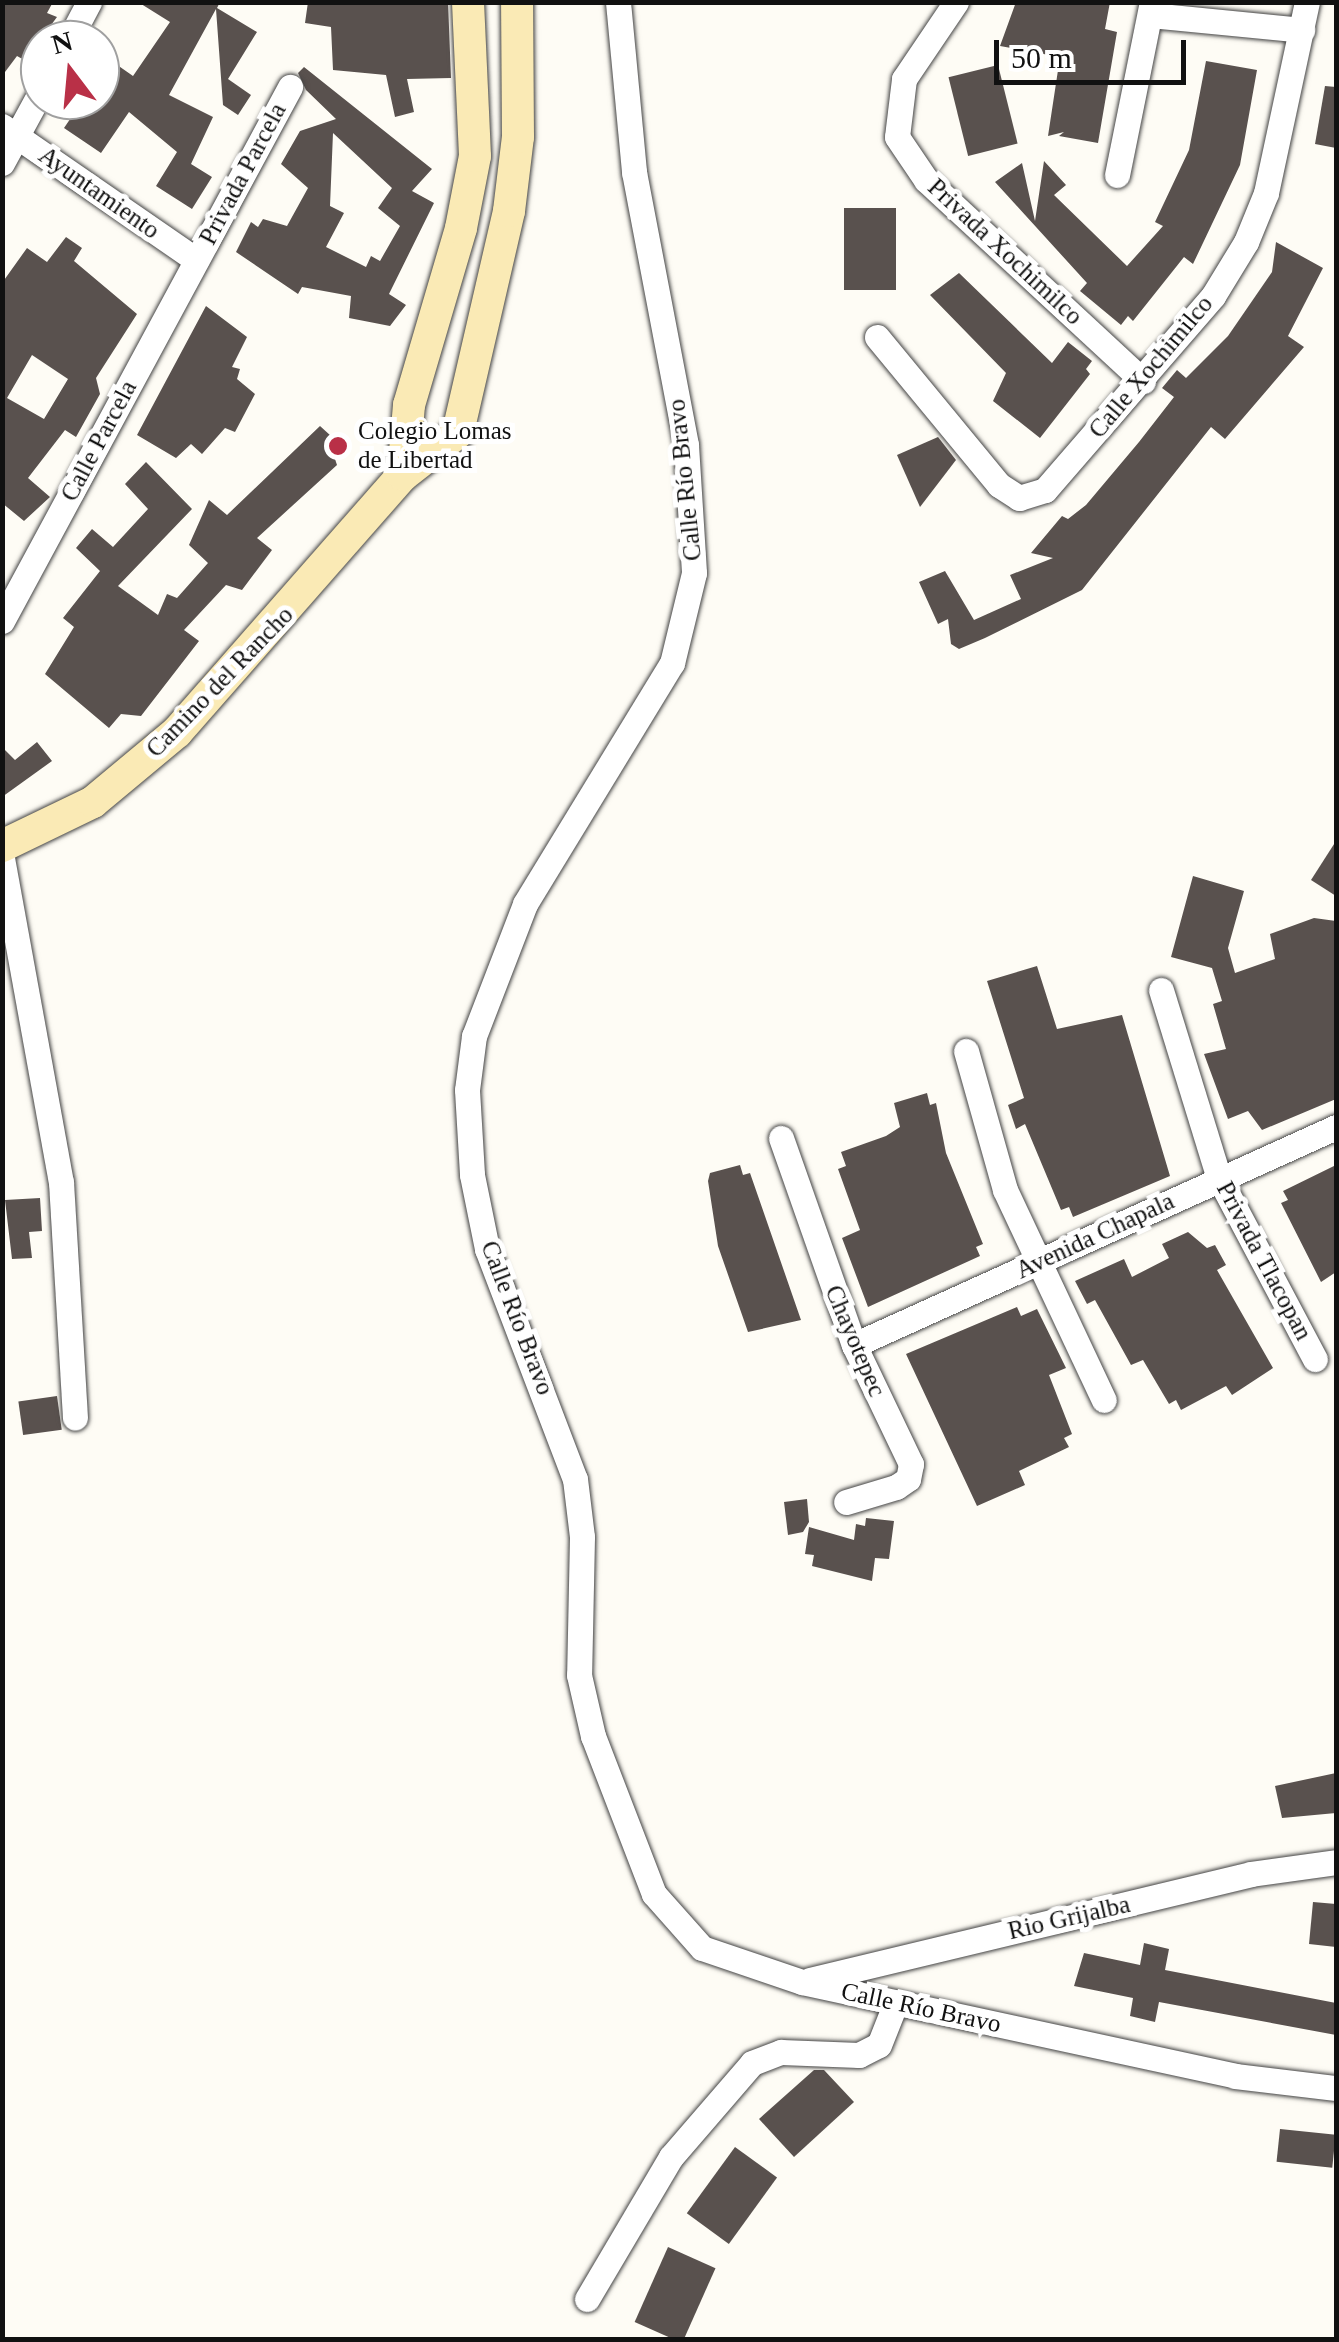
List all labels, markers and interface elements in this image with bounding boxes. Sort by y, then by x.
north arrow [20,20,120,120]
scale bar [999,20,1192,82]
text: N [48,25,76,60]
text: 50 m [1011,41,1072,74]
street label: Privada Parcela [193,98,293,250]
street label: Ayuntamiento [33,140,165,246]
street label: Privada Xochimilco [921,173,1089,331]
street label: Calle Xochimilco [1083,290,1219,444]
street label: Calle Parcela [55,375,143,507]
street label: Calle Río Bravo [662,398,708,562]
place label: Colegio Lomas de Libertad [358,417,511,476]
marker: Colegio Lomas de Libertad [327,435,349,457]
street label: Camino del Rancho [140,600,300,764]
street label: Privada Tlacopan [1210,1176,1318,1346]
street label: Avenida Chapala [1011,1186,1179,1286]
street label: Calle Río Bravo [474,1237,560,1399]
street label: Chayotepec [818,1281,892,1401]
street label: Rio Grijalba [1005,1889,1133,1947]
street label: Calle Río Bravo [838,1976,1004,2040]

